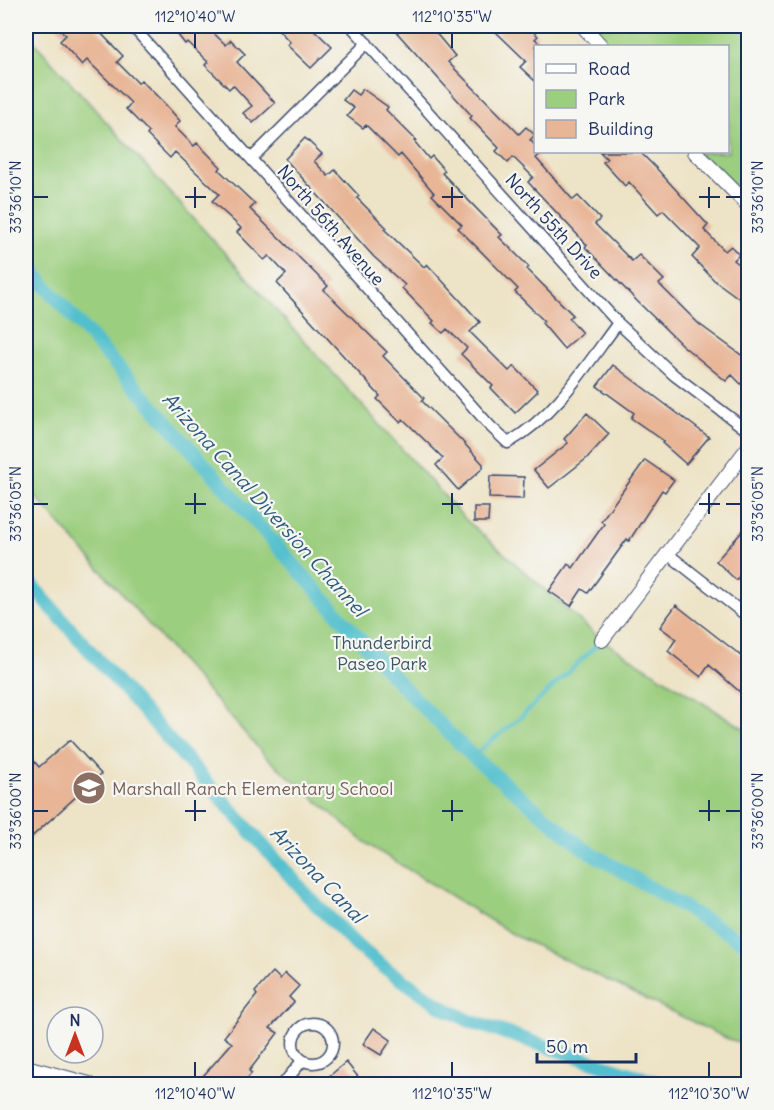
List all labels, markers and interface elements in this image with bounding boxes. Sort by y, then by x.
text: 112°10'40"W [155,7,236,26]
text: 112°10'35"W [412,7,492,26]
legend [534,45,729,153]
text: Road [588,57,631,80]
text: Park [588,87,625,110]
text: Building [588,117,653,140]
text: 33°36'10"N [6,160,25,234]
street label: North 56th Avenue [272,160,390,290]
text: 33°36'10"N [748,160,767,234]
street label: North 55th Drive [500,168,608,284]
water label: Arizona Canal Diversion Channel [158,387,374,623]
text: 33°36'05"N [6,466,25,542]
text: 33°36'05"N [748,466,767,542]
park label: Thunderbird Paseo Park [332,631,432,675]
school or university icon: Marshall Ranch Elementary School [71,770,107,806]
text: 33°36'00"N [6,772,25,850]
text: 33°36'00"N [748,772,767,850]
place label: Marshall Ranch Elementary School [112,777,393,800]
water label: Arizona Canal [265,820,372,930]
north arrow [45,1005,105,1065]
text: N [69,1010,81,1030]
scale bar [537,1026,636,1064]
text: 50 m [546,1035,588,1058]
text: 112°10'40"W [155,1084,236,1103]
text: 112°10'35"W [412,1084,492,1103]
text: 112°10'30"W [669,1084,750,1103]

